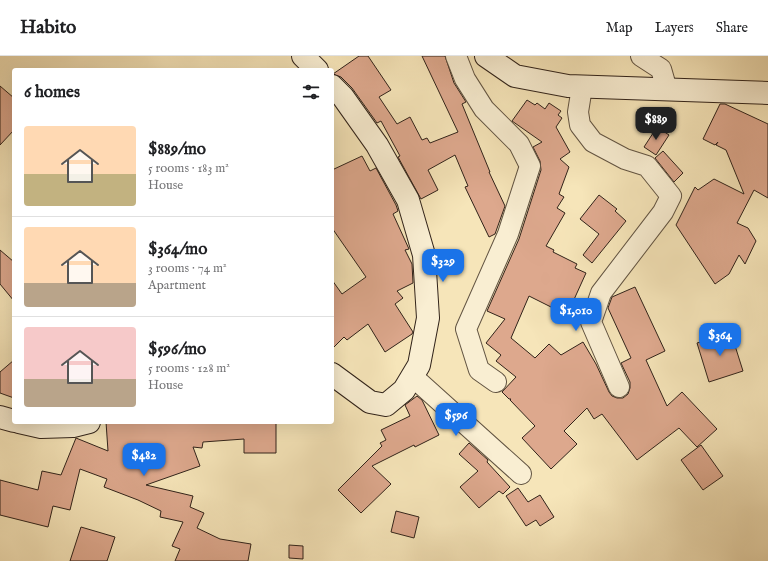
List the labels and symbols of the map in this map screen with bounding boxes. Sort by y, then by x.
pin: $889 [632,107,680,141]
pin: $329 [419,249,467,283]
pin: $1,010 [543,298,609,332]
pin: $364 [696,323,744,357]
pin: $596 [432,403,480,437]
pin: $482 [120,443,168,477]

